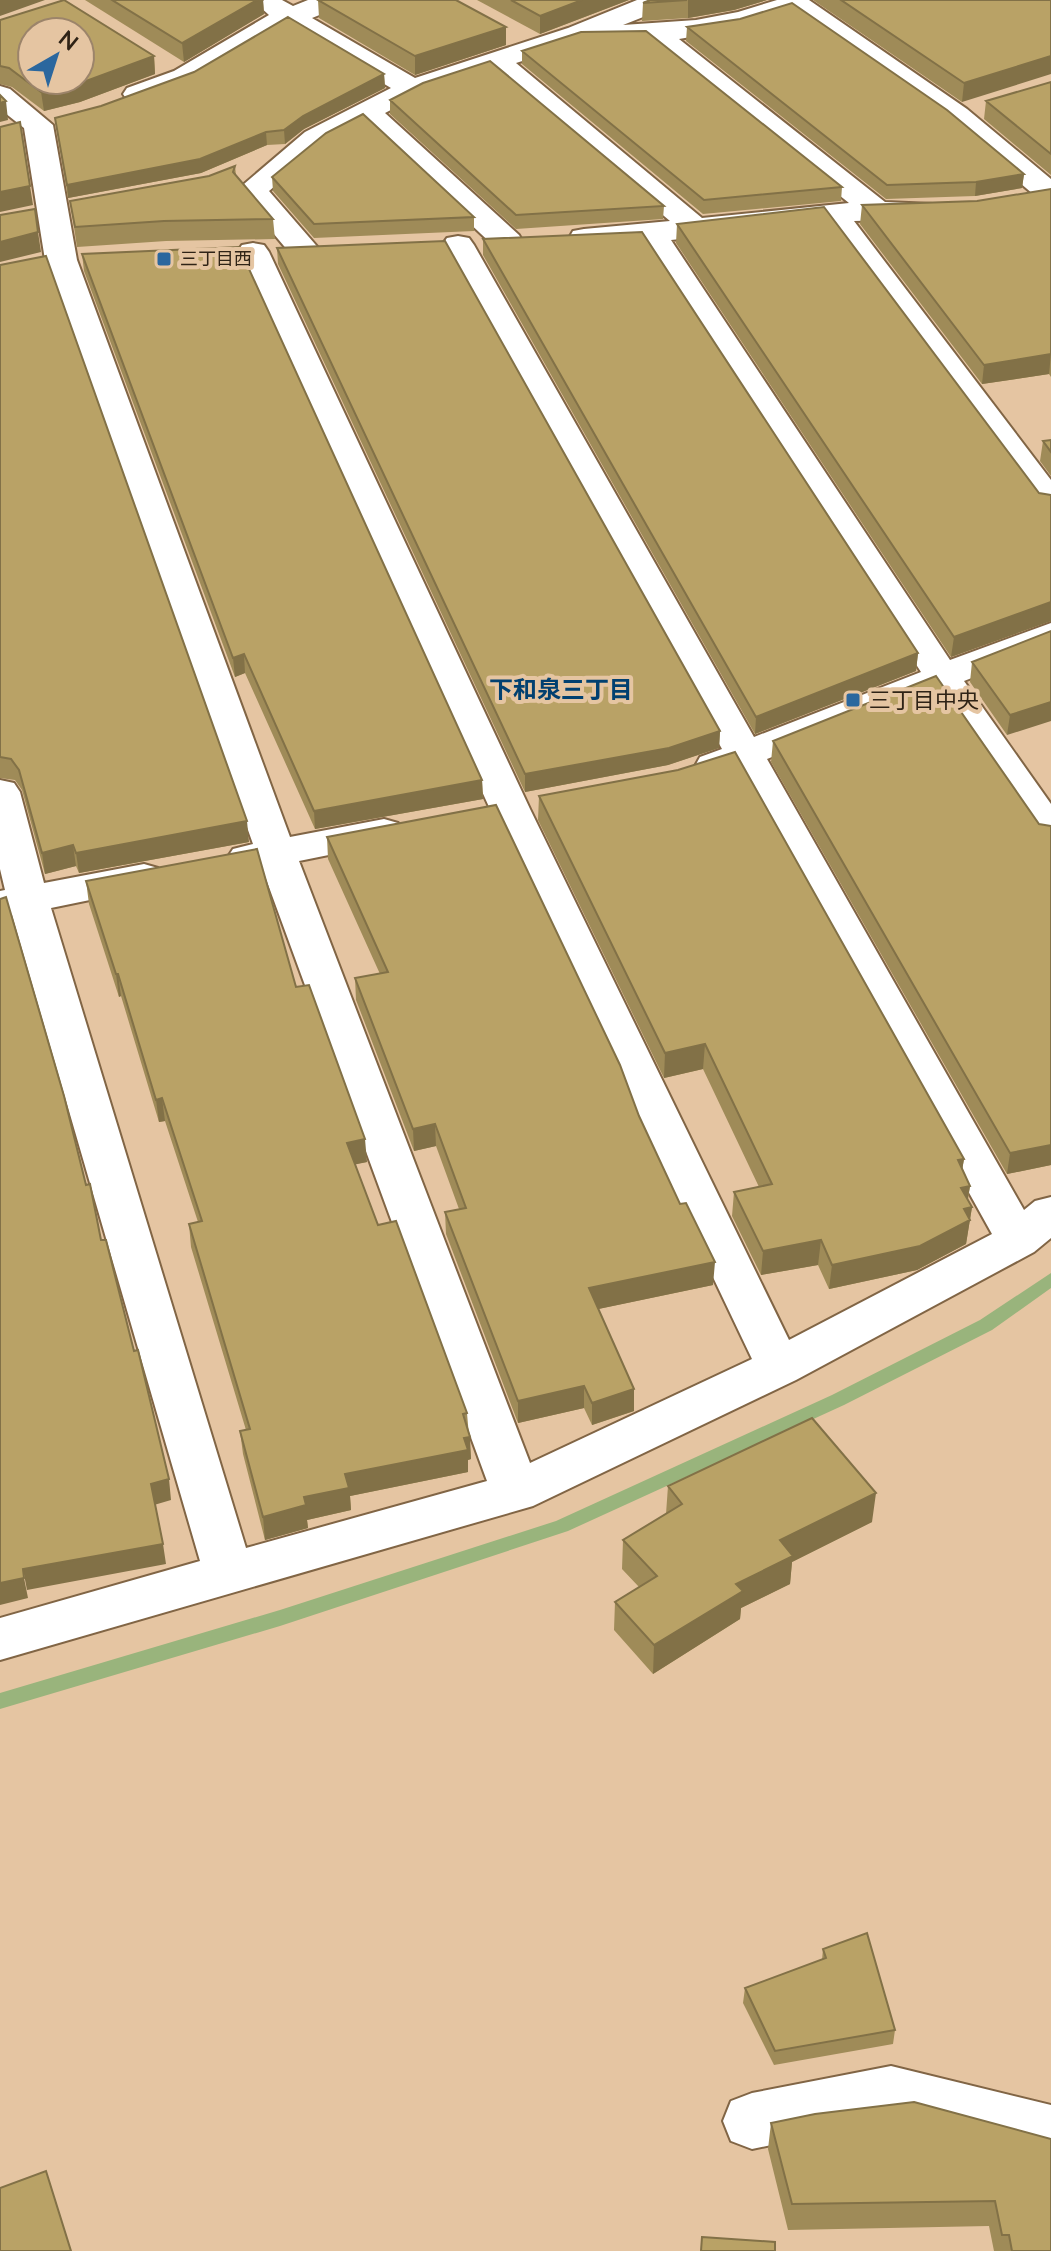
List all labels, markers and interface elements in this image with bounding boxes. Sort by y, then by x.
north arrow [16,16,96,96]
text: N [54,24,84,56]
place label: 三丁目西 [180,247,252,269]
marker: 三丁目西 [155,250,173,268]
district label: 下和泉三丁目 [489,674,633,703]
place label: 三丁目中央 [869,686,979,713]
marker: 三丁目中央 [844,691,862,709]

